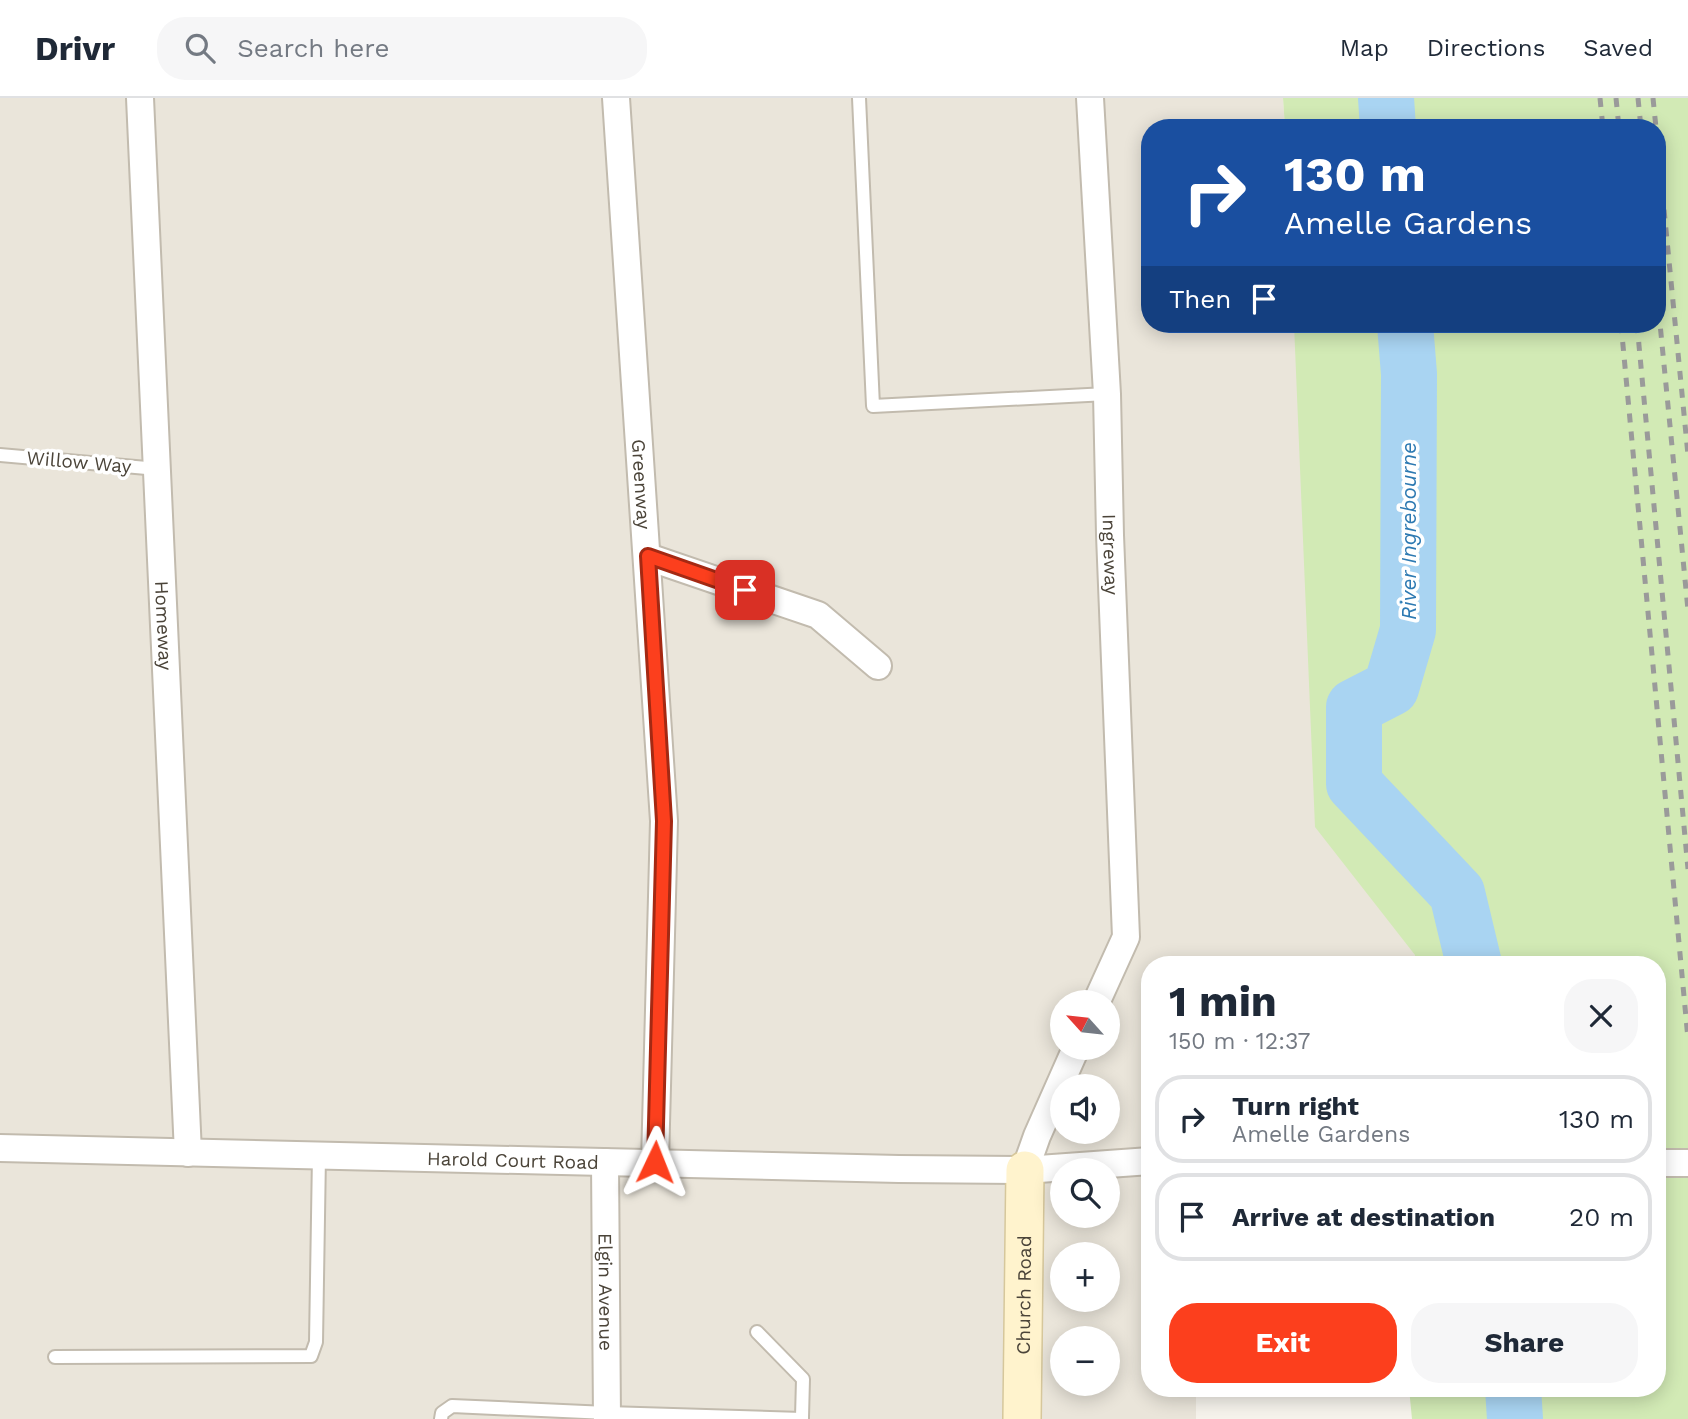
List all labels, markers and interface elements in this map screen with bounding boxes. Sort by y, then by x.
search box [157,17,647,80]
text: Drivr [35,29,115,68]
icon: search [181,29,219,67]
text: Search here [237,33,390,63]
text: Map [1340,34,1389,62]
text: Directions [1427,34,1545,62]
text: Saved [1583,34,1653,62]
text: 130 m [1284,145,1426,203]
icon: right [1169,147,1260,238]
text: Amelle Gardens [1284,204,1532,242]
icon: arrive [1245,280,1283,318]
text: Then [1169,284,1231,314]
street label: Greenway [627,438,656,530]
water label: River Ingrebourne [1396,442,1421,620]
street label: Willow Way [26,446,133,478]
street label: Ingreway [1098,514,1124,596]
pin [715,560,775,620]
icon: arrive [726,571,764,609]
street label: Homeway [150,580,178,671]
text: 1 min [1169,977,1277,1026]
button: close [1564,979,1638,1053]
north arrow [1050,990,1120,1060]
map controls [1050,990,1120,1396]
text: 150 m · 12:37 [1169,1028,1310,1055]
button: sound [1050,1074,1120,1144]
text: Turn right [1232,1091,1359,1121]
icon: right [1173,1100,1211,1138]
text: 130 m [1559,1104,1634,1134]
text: Amelle Gardens [1232,1121,1410,1148]
position arrow [618,1125,692,1199]
street label: Harold Court Road [427,1146,599,1173]
button: search [1050,1158,1120,1228]
icon: arrive [1173,1198,1211,1236]
text: Arrive at destination [1232,1202,1495,1232]
text: 20 m [1569,1202,1634,1232]
street label: Elgin Avenue [594,1233,618,1351]
street label: Church Road [1011,1235,1036,1355]
button: + [1050,1242,1120,1312]
button: Exit [1169,1303,1397,1383]
button: Share [1411,1303,1638,1383]
button: − [1050,1326,1120,1396]

